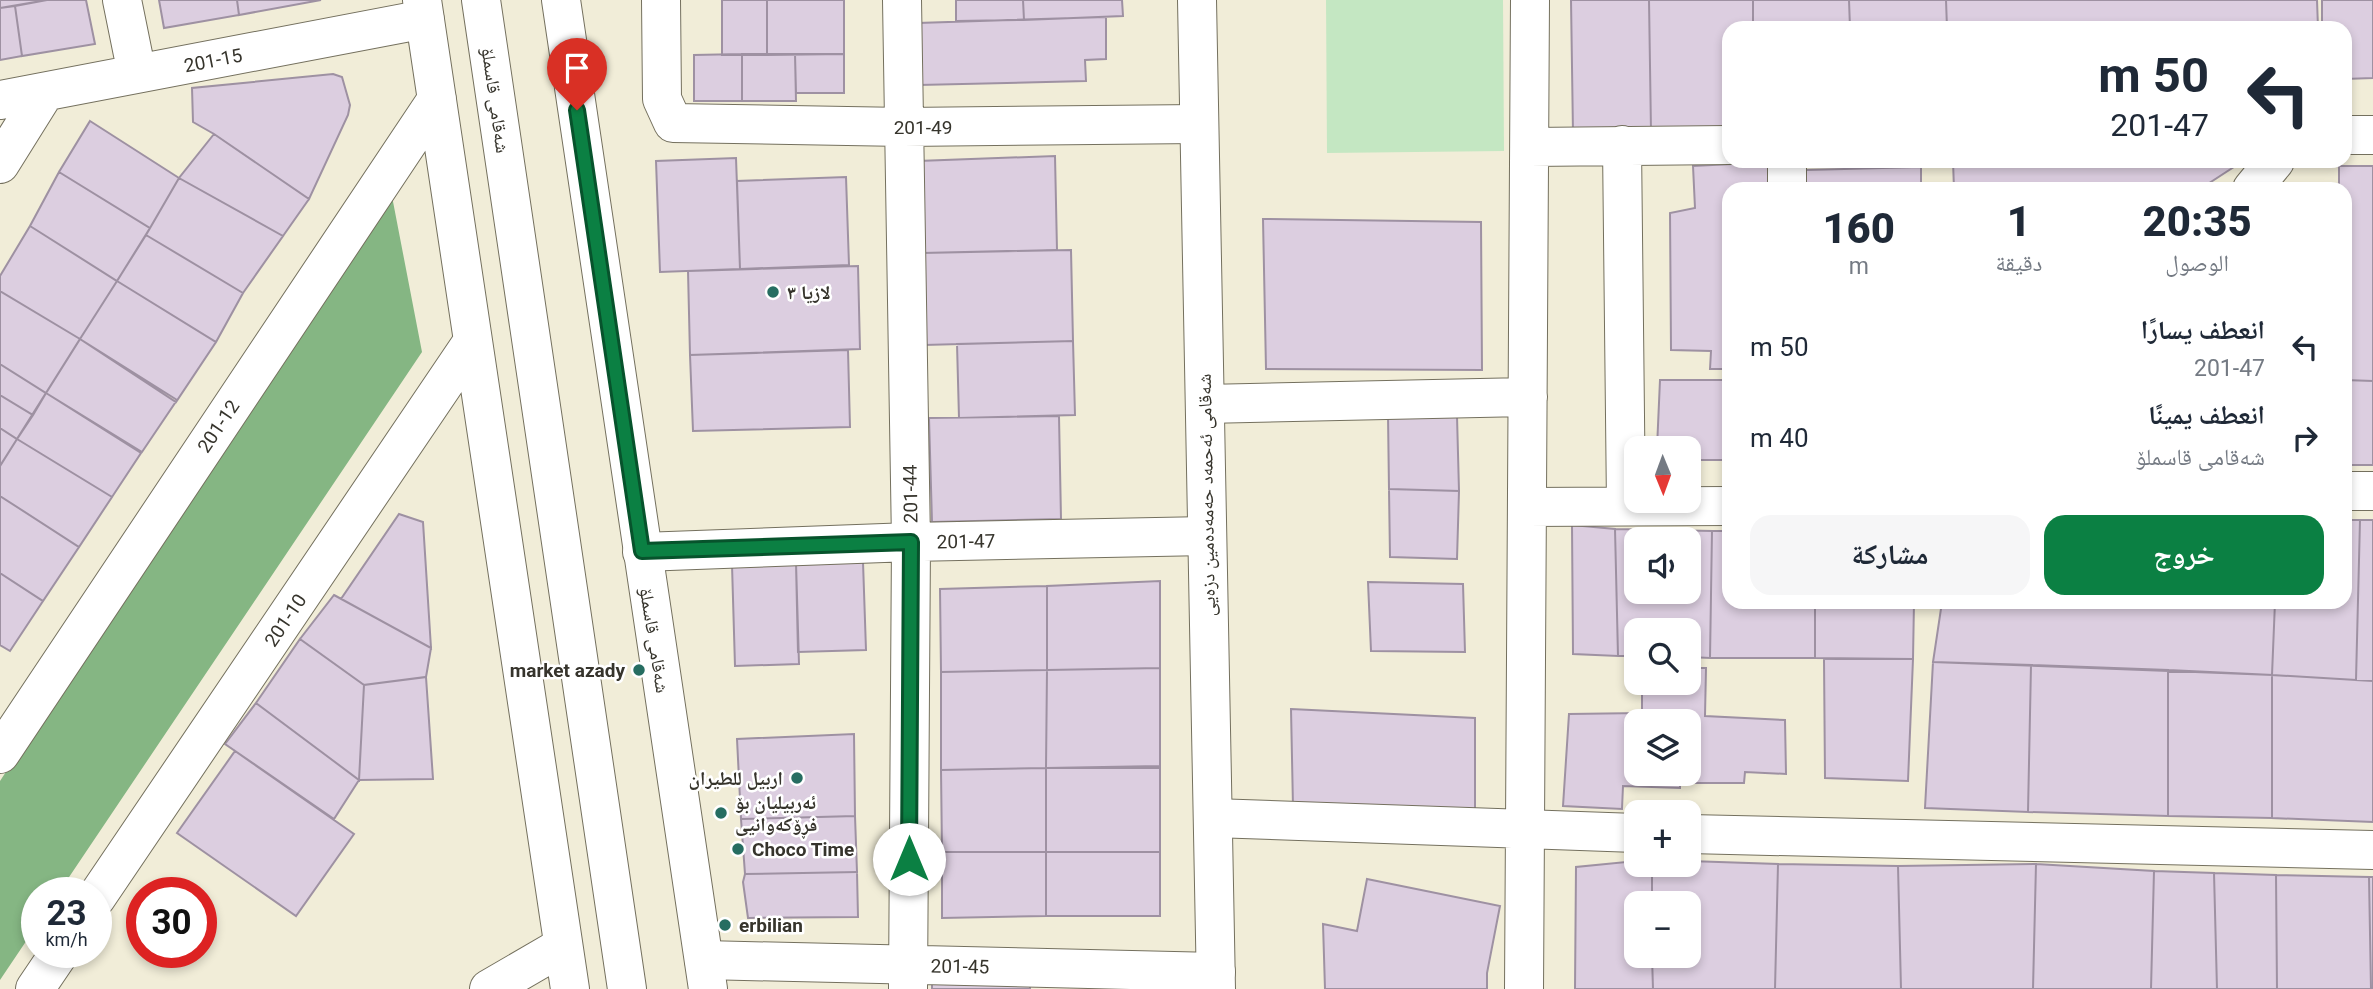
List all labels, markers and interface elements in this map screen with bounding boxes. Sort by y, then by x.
pin [547,38,607,110]
street label: 201-15 [182,44,244,77]
street label: شەقامی قاسملۆ [477,45,514,155]
text: 50 m [2098,47,2209,104]
icon: arrive [558,49,596,87]
icon: left [2233,49,2324,140]
text: 201-47 [2110,106,2209,144]
street label: 201-49 [894,116,952,139]
text: 1 [2007,197,2031,246]
text: 20:35 [2143,197,2252,246]
text: 160 [1822,204,1895,253]
text: دقيقة [1995,250,2042,277]
text: الوصول [2165,250,2229,277]
text: m [1849,253,1869,280]
place label: لازیا ٣ [787,281,831,304]
marker: لازیا ٣ [765,284,781,300]
text: انعطف يسارًا [2141,315,2265,345]
icon: left [2286,328,2324,366]
text: 50 m [1750,332,1809,362]
text: 201-47 [2194,355,2265,382]
street label: شەقامی ئەحمەد حەمەدەمین دزەیی [1193,373,1220,616]
street label: 201-12 [192,396,244,457]
text: انعطف يمينًا [2148,400,2265,430]
icon: right [2286,419,2324,457]
text: 40 m [1750,423,1809,453]
north arrow [1624,436,1701,513]
map controls [1624,436,1701,968]
text: شەقامی قاسملۆ [2135,444,2265,471]
street label: 201-44 [898,464,923,524]
button: مشاركة [1750,515,2030,595]
button: خروج [2044,515,2324,595]
button: sound [1624,527,1701,604]
street label: 201-47 [936,529,996,554]
street label: شەقامی قاسملۆ [635,585,674,695]
street label: 201-10 [259,590,311,651]
button: search [1624,618,1701,695]
place label: market azady [510,659,625,682]
marker: market azady [631,662,647,678]
button: layers [1624,709,1701,786]
place label: اربيل للطيران [689,767,783,790]
marker: اربيل للطيران [789,770,805,786]
place label: ئەربیلیان بۆ فڕۆکەوانیی [735,791,817,839]
button: + [1624,800,1701,877]
marker: ئەربیلیان بۆ فڕۆکەوانیی [713,805,729,821]
position arrow [872,822,946,896]
place label: Choco Time [752,838,854,861]
marker: Choco Time [730,841,746,857]
speed limit sign: 30 [126,877,217,968]
button: − [1624,891,1701,968]
text: 23 [46,893,87,934]
place label: erbilian [739,914,803,937]
marker: erbilian [717,917,733,933]
text: km/h [45,929,88,950]
street label: 201-45 [930,954,990,979]

